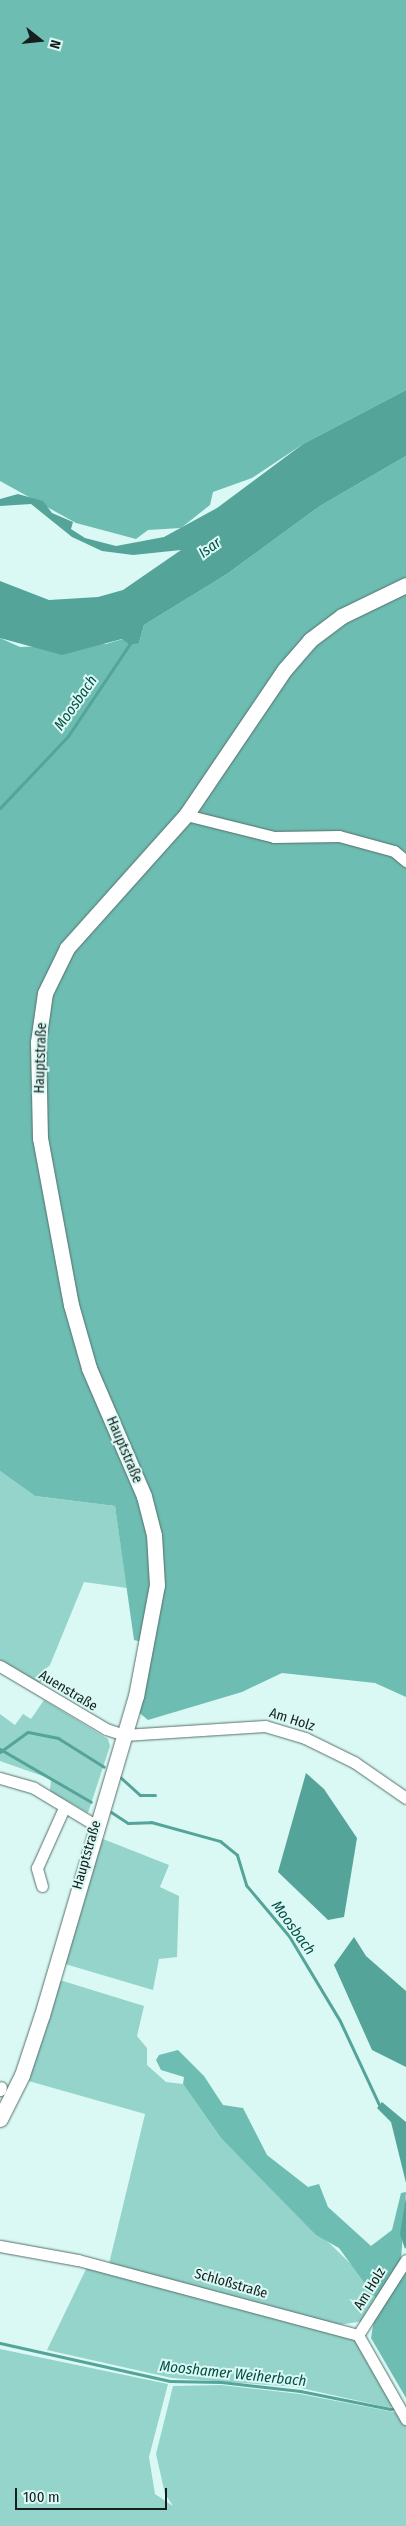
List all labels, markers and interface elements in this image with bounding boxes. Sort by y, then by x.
north arrow [15,15,65,65]
text: N [46,38,64,51]
water label: Isar [195,534,225,562]
water label: Moosbach [51,672,101,734]
street label: Hauptstraße [31,1022,51,1094]
street label: Hauptstraße [102,1414,146,1486]
street label: Auenstraße [36,1667,100,1715]
street label: Am Holz [267,1705,317,1735]
street label: Hauptstraße [69,1819,105,1891]
water label: Moosbach [267,1897,319,1959]
street label: Am Holz [351,2265,389,2313]
street label: Schloßstraße [193,2266,269,2302]
water label: Mooshamer Weiherbach [159,2357,307,2391]
scale bar [18,2478,170,2510]
text: 100 m [23,2488,60,2506]

